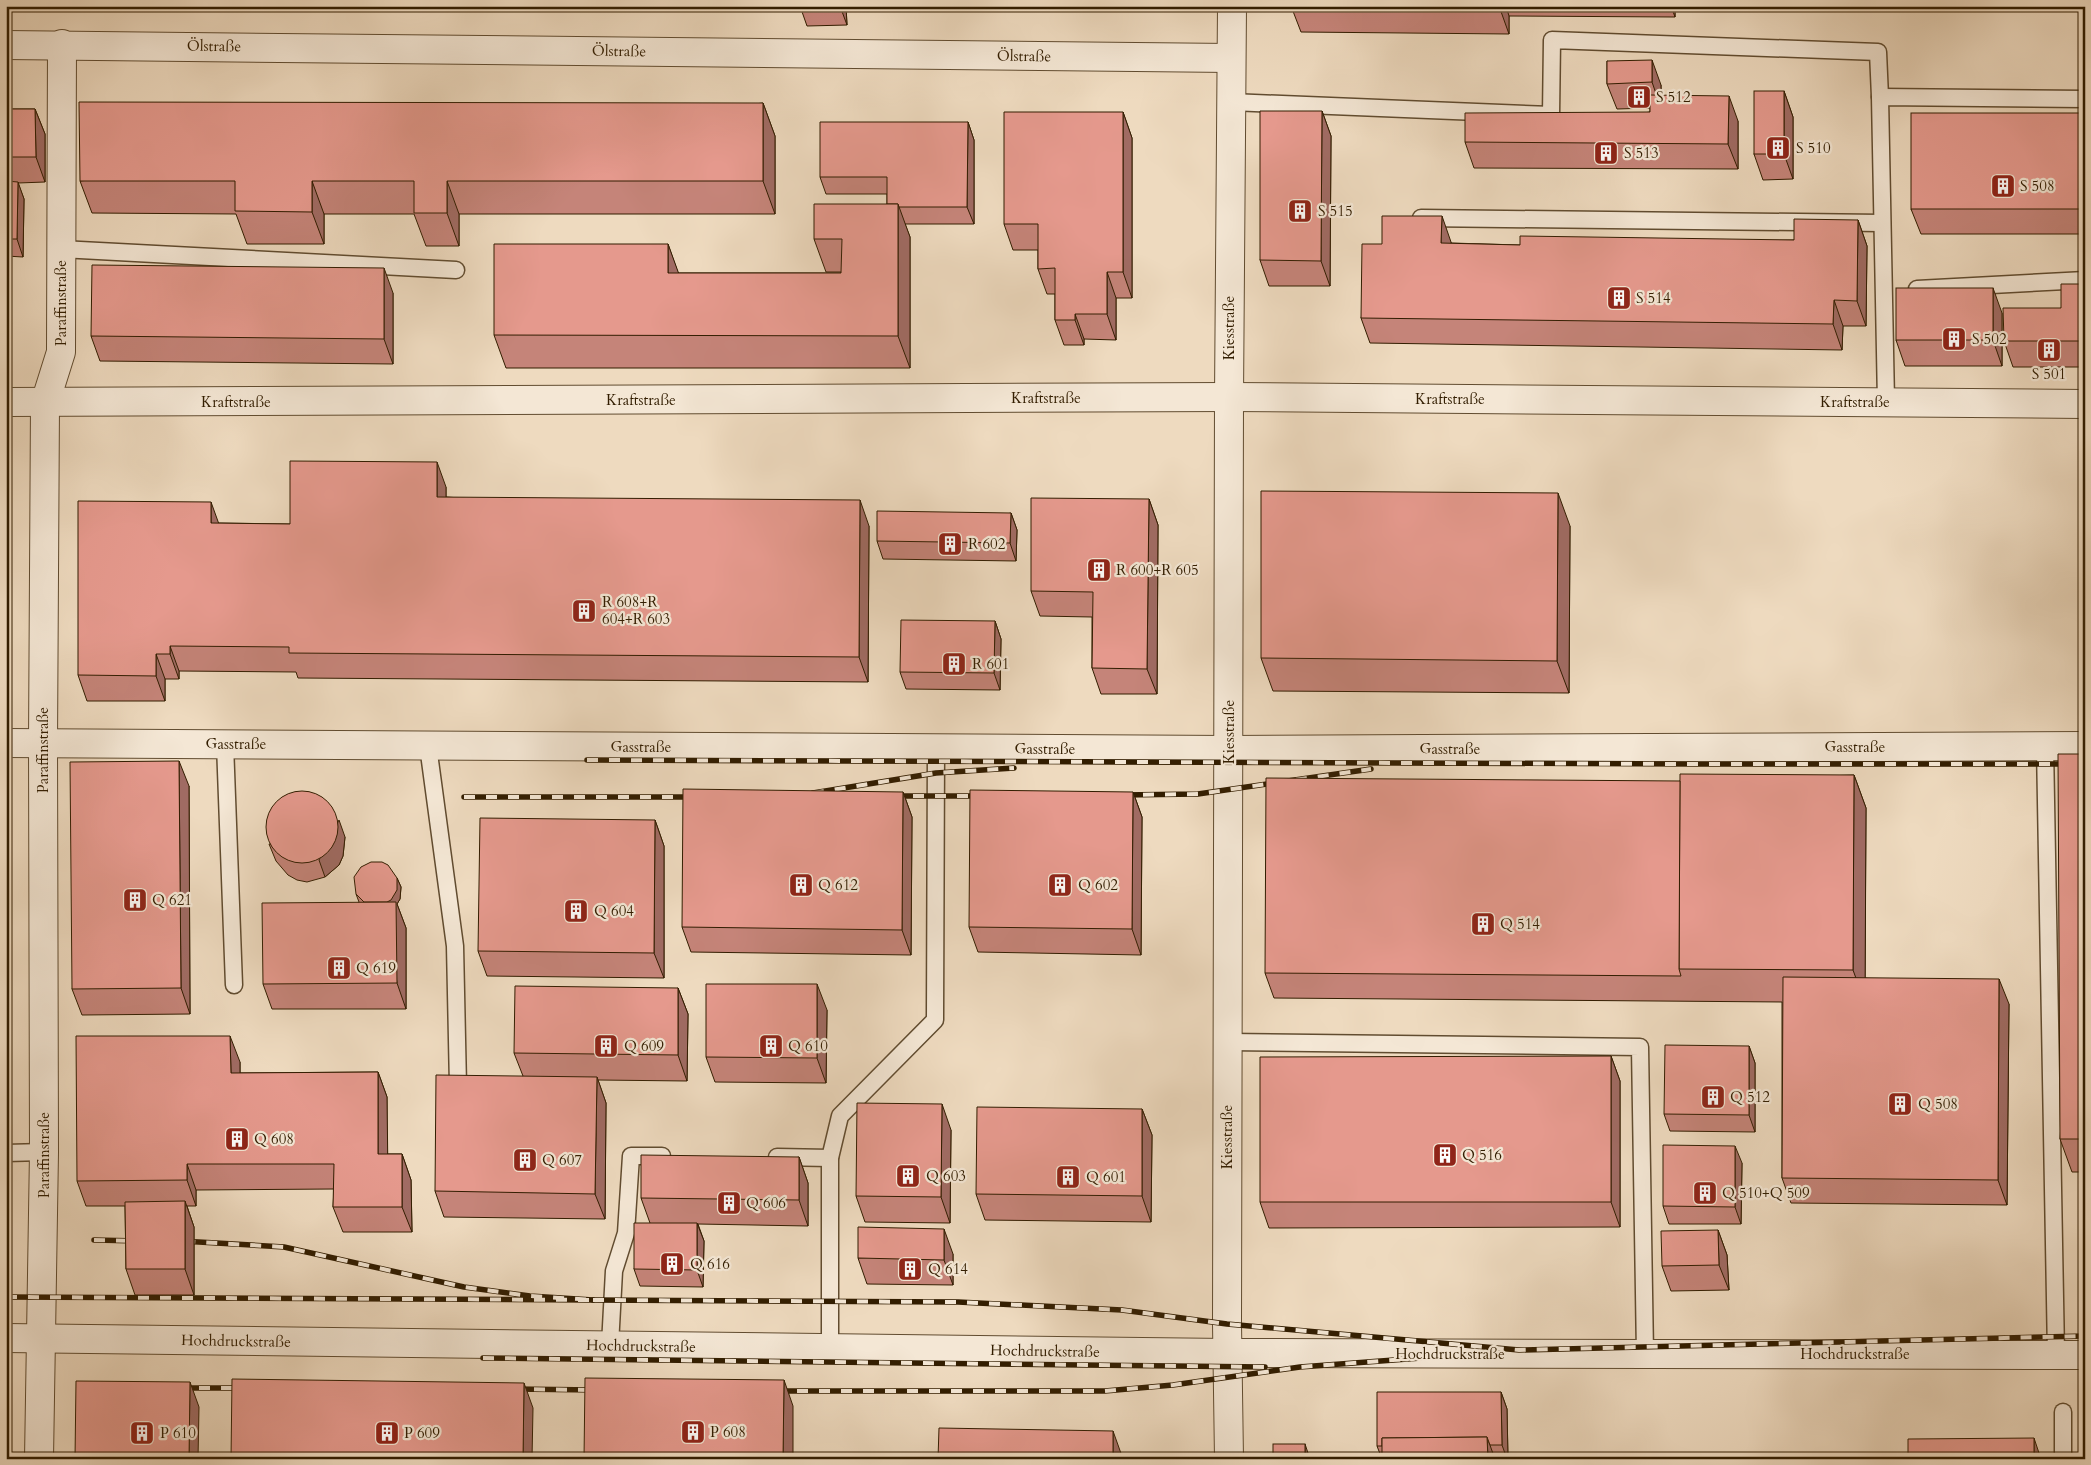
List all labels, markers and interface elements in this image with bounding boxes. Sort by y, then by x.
street label: Ölstraße [187,36,241,56]
street label: Ölstraße [592,41,646,61]
street label: Ölstraße [997,46,1051,66]
building icon: S 512 [1626,84,1652,110]
place label: S 512 [1656,87,1691,107]
building icon: S 510 [1765,135,1791,161]
place label: S 510 [1796,138,1831,158]
building icon: S 513 [1593,140,1619,166]
place label: S 513 [1624,143,1659,163]
building icon: S 508 [1990,173,2016,199]
place label: S 508 [2020,176,2055,196]
building icon: S 515 [1287,198,1313,224]
place label: S 515 [1318,201,1353,221]
street label: Paraffinstraße [51,260,71,346]
building icon: S 514 [1606,285,1632,311]
place label: S 514 [1636,288,1671,308]
street label: Kiesstraße [1219,295,1239,360]
building icon: S 502 [1941,326,1967,352]
place label: S 502 [1972,329,2007,349]
building icon: S 501 [2036,337,2062,363]
place label: S 501 [2032,364,2066,384]
street label: Kraftstraße [1011,388,1081,408]
street label: Kraftstraße [1415,389,1485,409]
street label: Kraftstraße [606,390,676,410]
street label: Kraftstraße [201,392,271,412]
street label: Kraftstraße [1820,392,1890,412]
building icon: R 602 [937,531,963,557]
place label: R 602 [968,534,1006,554]
building icon: R 600+R 605 [1086,557,1112,583]
place label: R 600+R 605 [1116,560,1199,580]
place label: R 608+R 604+R 603 [602,592,670,629]
building icon: R 608+R 604+R 603 [571,598,597,624]
building icon: R 601 [941,651,967,677]
place label: R 601 [972,654,1009,674]
street label: Kiesstraße [1219,699,1239,764]
street label: Paraffinstraße [33,707,53,793]
street label: Gasstraße [206,734,267,754]
street label: Gasstraße [611,737,672,757]
street label: Gasstraße [1825,737,1886,757]
street label: Gasstraße [1015,739,1076,759]
street label: Gasstraße [1420,739,1481,759]
building icon: Q 612 [788,872,814,898]
building icon: Q 602 [1047,872,1073,898]
place label: Q 612 [818,875,858,895]
place label: Q 602 [1078,875,1118,895]
building icon: Q 621 [122,887,148,913]
place label: Q 621 [152,890,192,910]
building icon: Q 604 [563,898,589,924]
place label: Q 604 [594,901,634,921]
building icon: Q 514 [1470,911,1496,937]
place label: Q 514 [1500,914,1540,934]
building icon: Q 619 [326,955,352,981]
place label: Q 619 [356,958,396,978]
building icon: Q 609 [593,1033,619,1059]
building icon: Q 610 [758,1033,784,1059]
place label: Q 609 [624,1036,664,1056]
place label: Q 610 [788,1036,828,1056]
building icon: Q 512 [1700,1084,1726,1110]
place label: Q 512 [1730,1087,1770,1107]
building icon: Q 508 [1887,1091,1913,1117]
place label: Q 508 [1918,1094,1958,1114]
street label: Kiesstraße [1217,1104,1237,1169]
street label: Paraffinstraße [34,1112,54,1198]
building icon: Q 608 [224,1126,250,1152]
place label: Q 608 [254,1129,294,1149]
building icon: Q 516 [1432,1142,1458,1168]
place label: Q 516 [1462,1145,1502,1165]
building icon: Q 607 [512,1147,538,1173]
place label: Q 607 [542,1150,582,1170]
building icon: Q 603 [895,1163,921,1189]
building icon: Q 601 [1055,1164,1081,1190]
place label: Q 603 [926,1166,966,1186]
place label: Q 601 [1086,1167,1126,1187]
building icon: Q 510+Q 509 [1692,1180,1718,1206]
place label: Q 510+Q 509 [1722,1183,1810,1203]
building icon: Q 606 [716,1190,742,1216]
place label: Q 606 [746,1193,786,1213]
building icon: Q 616 [659,1251,685,1277]
place label: Q 616 [690,1254,730,1274]
building icon: Q 614 [897,1256,923,1282]
place label: Q 614 [928,1259,968,1279]
street label: Hochdruckstraße [181,1330,291,1352]
street label: Hochdruckstraße [586,1335,696,1357]
street label: Hochdruckstraße [990,1340,1100,1362]
street label: Hochdruckstraße [1395,1344,1505,1364]
street label: Hochdruckstraße [1800,1344,1910,1364]
building icon: P 608 [680,1419,706,1445]
building icon: P 610 [129,1420,155,1446]
building icon: P 609 [374,1420,400,1446]
place label: P 608 [710,1422,746,1442]
place label: P 610 [160,1423,196,1443]
place label: P 609 [404,1423,440,1443]

